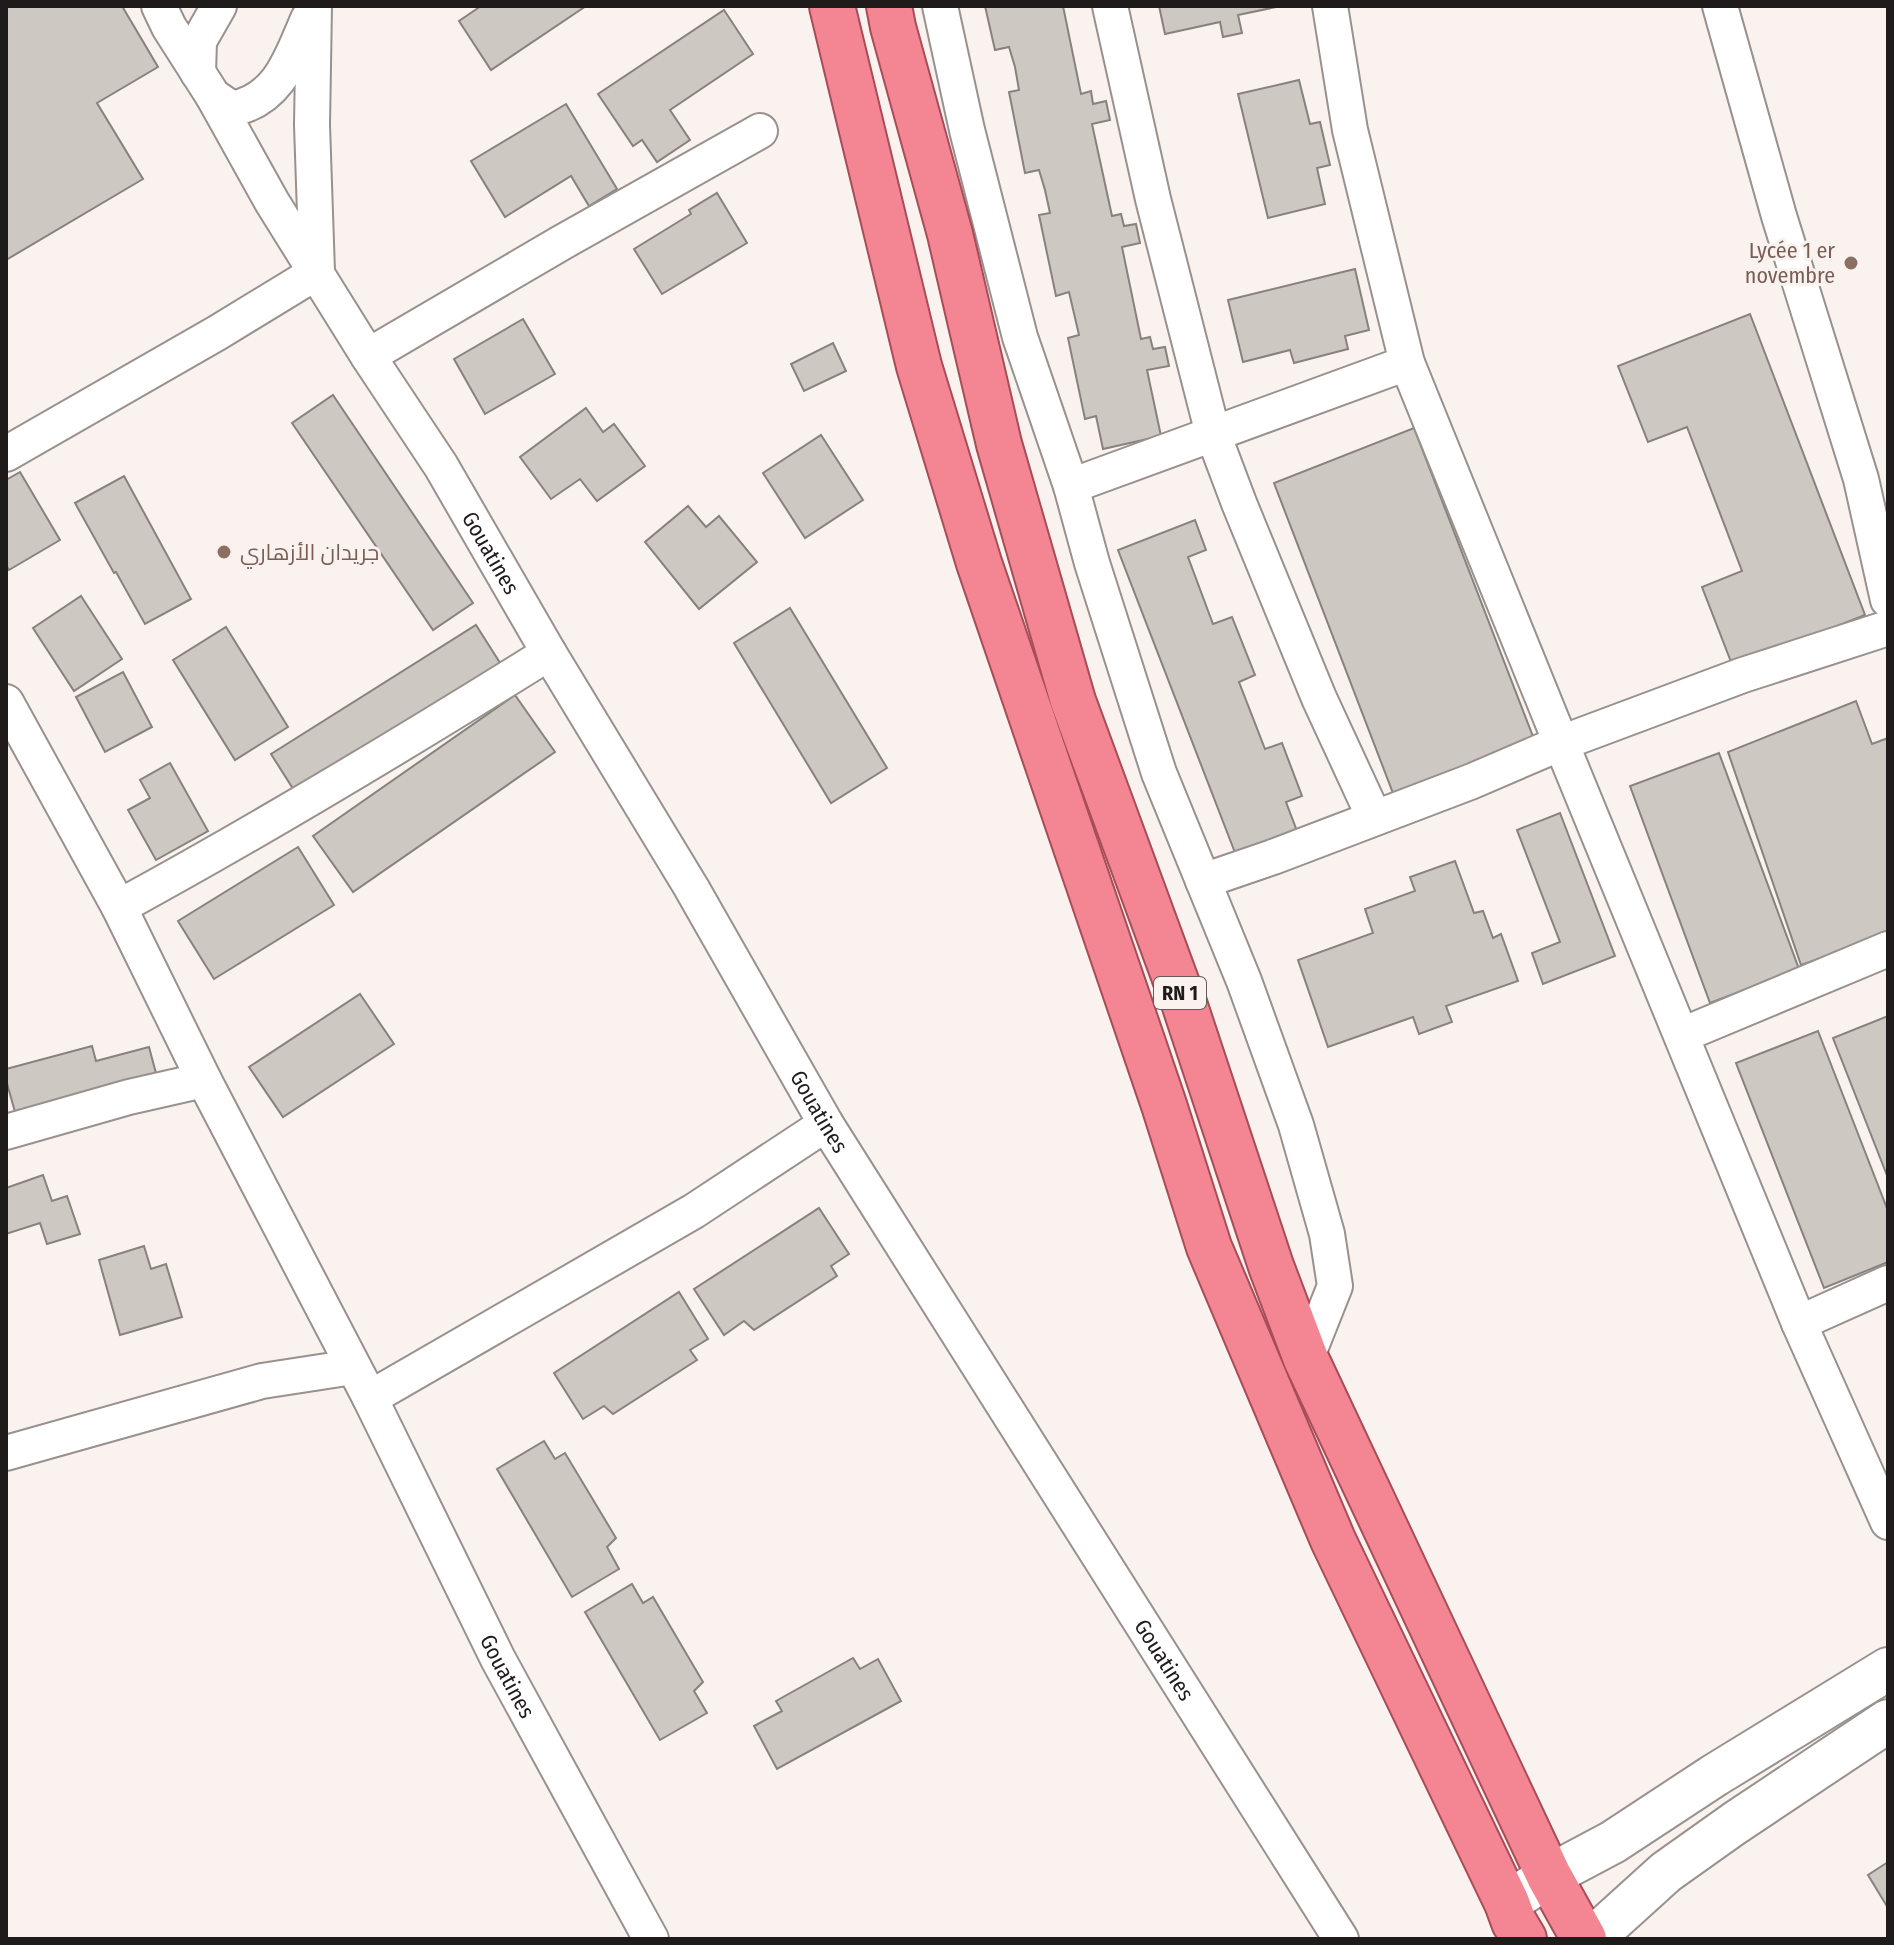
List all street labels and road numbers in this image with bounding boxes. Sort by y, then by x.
street label: Gouatines [456,507,525,599]
road number: RN 1 [1154,977,1206,1009]
street label: Gouatines [784,1066,854,1158]
street label: Gouatines [1128,1614,1200,1706]
street label: Gouatines [474,1630,541,1723]

